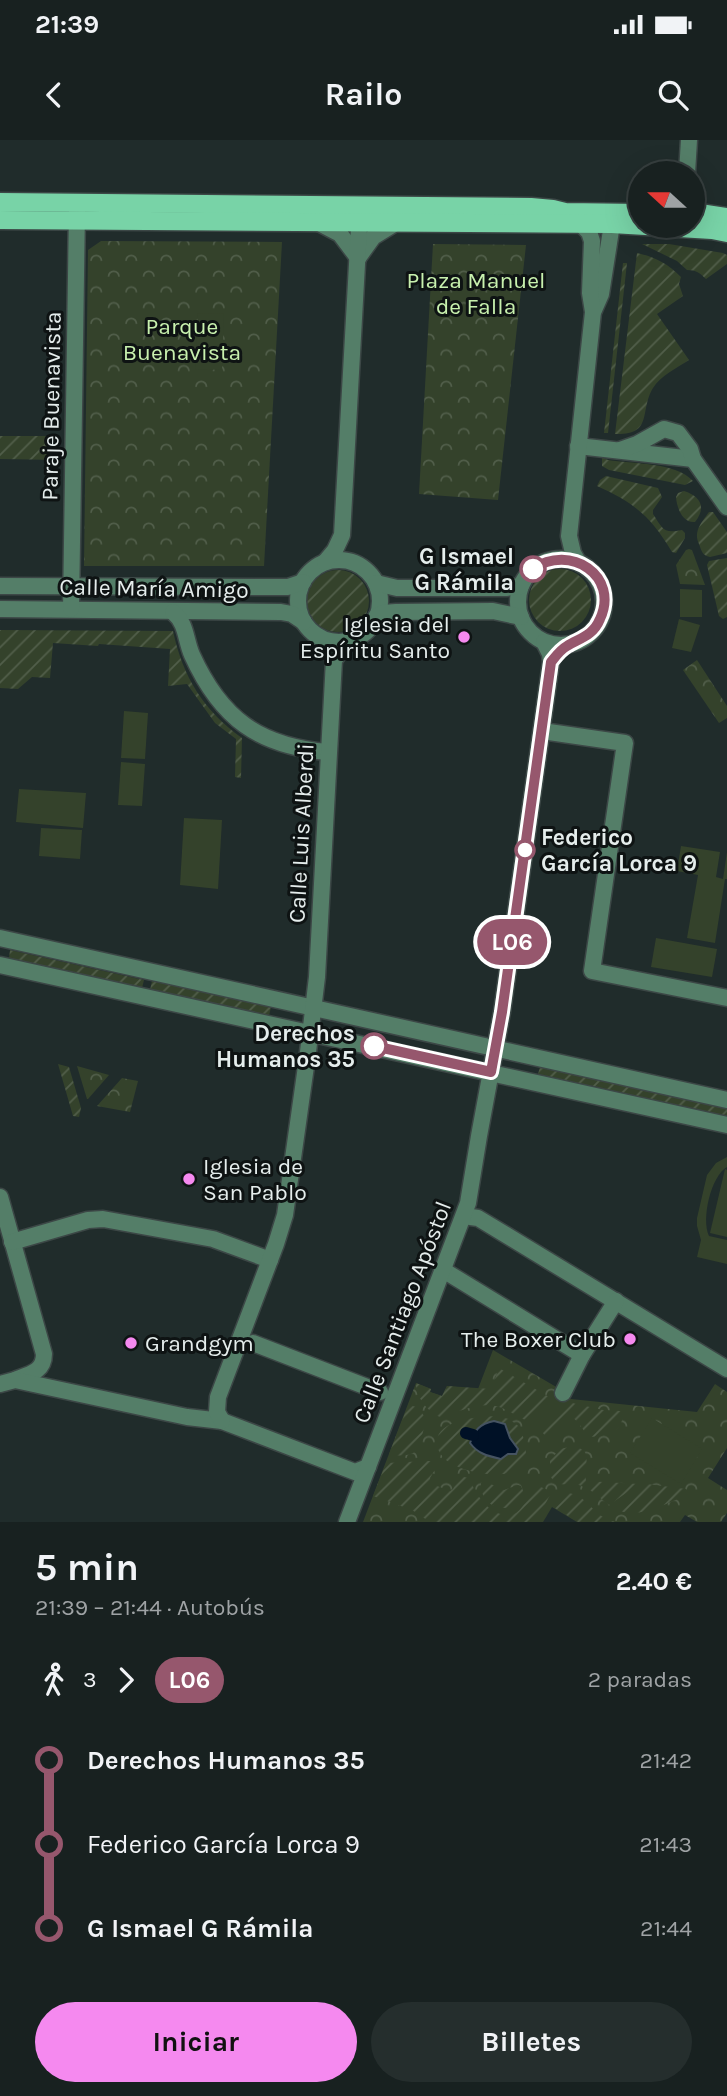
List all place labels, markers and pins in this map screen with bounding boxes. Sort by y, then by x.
place label: G Ismael G Rámila [415,543,514,596]
marker: G Ismael G Rámila [520,556,546,582]
place label: Iglesia del Espíritu Santo [300,611,450,664]
marker: Iglesia del Espíritu Santo [456,629,472,645]
place label: Federico García Lorca 9 [541,824,697,877]
marker: Federico García Lorca 9 [515,840,535,860]
place label: Derechos Humanos 35 [216,1020,355,1073]
marker: Derechos Humanos 35 [361,1033,387,1059]
place label: Iglesia de San Pablo [203,1153,307,1206]
marker: Iglesia de San Pablo [181,1171,197,1187]
place label: The Boxer Club [461,1326,616,1353]
place label: Grandgym [145,1330,254,1357]
marker: The Boxer Club [622,1331,638,1347]
marker: Grandgym [123,1335,139,1351]

